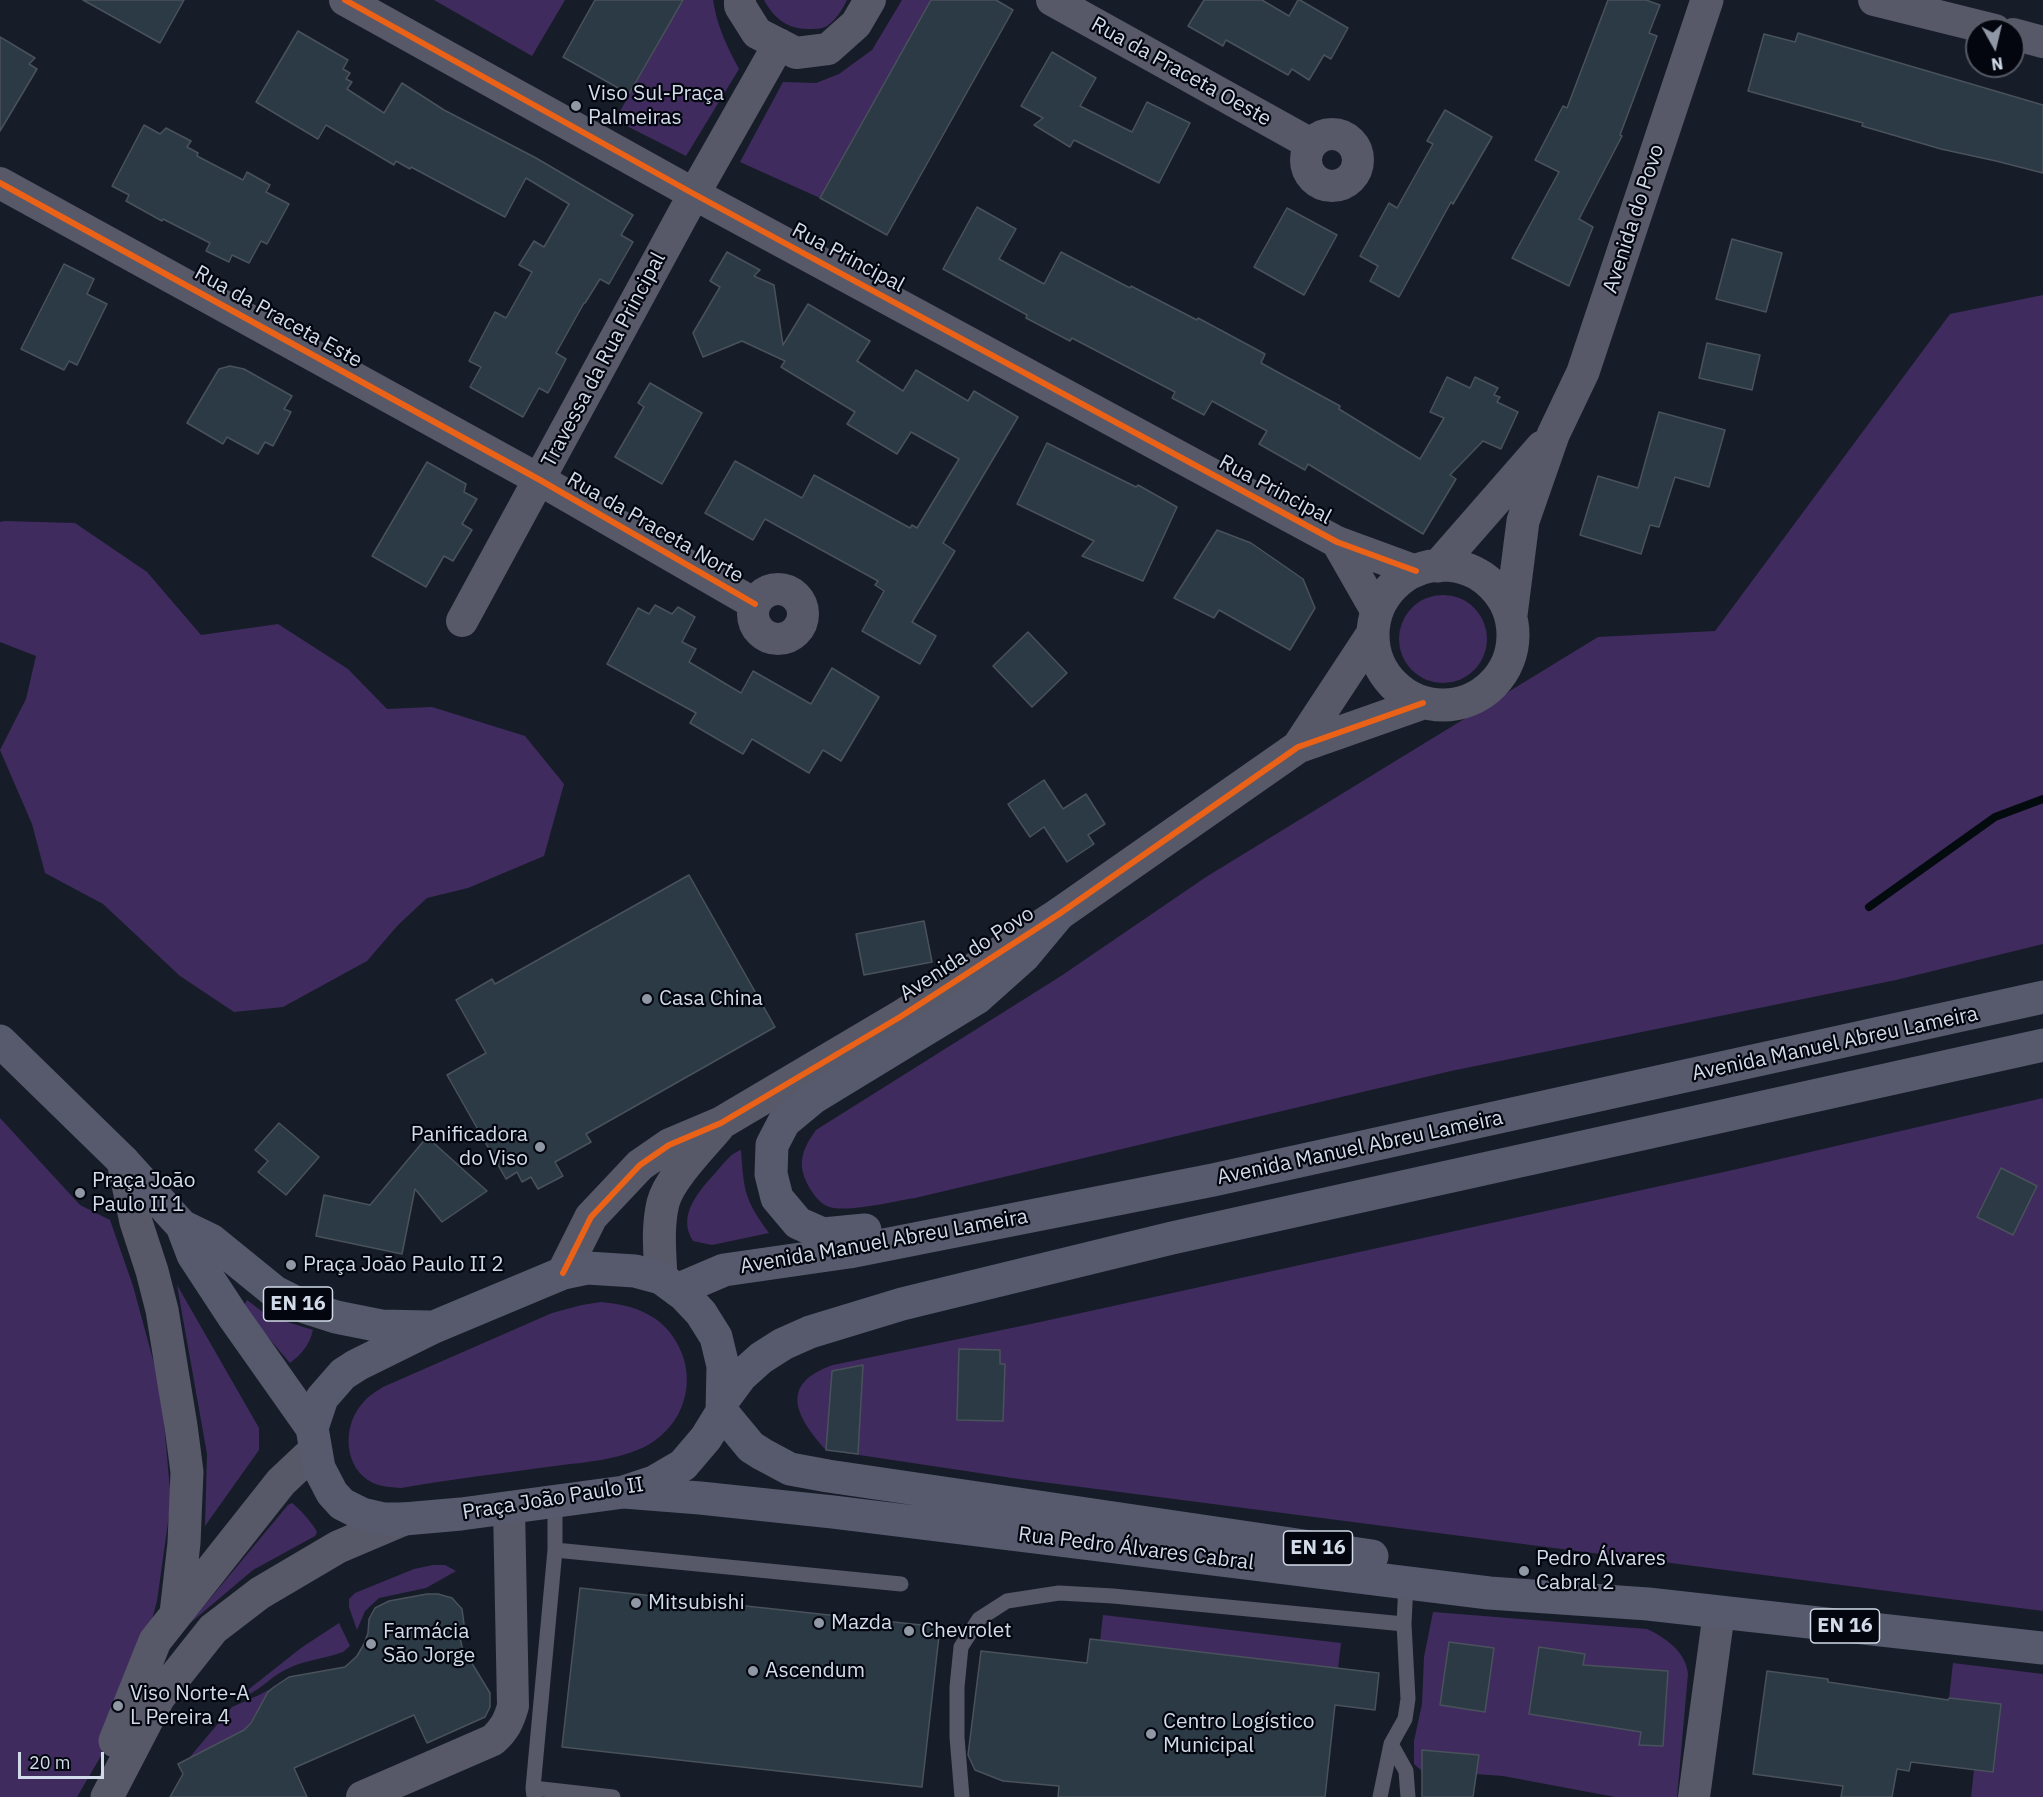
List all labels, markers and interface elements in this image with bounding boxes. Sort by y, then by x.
street label: Rua da Praceta Oeste [1087,12,1275,132]
north arrow [1965,18,2025,78]
text: N [1990,53,2004,75]
place label: Viso Sul-Praça Palmeiras [588,81,724,131]
marker: Viso Sul-Praça Palmeiras [569,99,583,113]
street label: Avenida do Povo [1598,141,1670,297]
street label: Rua Principal [787,218,909,298]
street label: Travessa da Rua Principal [537,248,671,472]
street label: Rua da Praceta Este [190,260,366,374]
street label: Rua Principal [1214,450,1336,530]
street label: Rua da Praceta Norte [562,467,748,589]
street label: Avenida do Povo [895,901,1039,1007]
place label: Casa China [659,986,763,1012]
marker: Casa China [640,992,654,1006]
street label: Avenida Manuel Abreu Lameira [1690,1001,1980,1087]
street label: Avenida Manuel Abreu Lameira [1215,1105,1505,1191]
place label: Panificadora do Viso [411,1122,528,1172]
marker: Panificadora do Viso [533,1140,547,1154]
place label: Praça João Paulo II 1 [92,1168,196,1218]
marker: Praça João Paulo II 1 [73,1186,87,1200]
street label: Avenida Manuel Abreu Lameira [738,1204,1030,1280]
place label: Praça João Paulo II 2 [303,1252,504,1278]
marker: Praça João Paulo II 2 [284,1258,298,1272]
road number: EN 16 [264,1287,332,1321]
street label: Praça João Paulo II [460,1472,646,1526]
street label: Rua Pedro Álvares Cabral [1017,1522,1255,1576]
road number: EN 16 [1284,1531,1352,1565]
place label: Pedro Álvares Cabral 2 [1536,1546,1666,1596]
marker: Pedro Álvares Cabral 2 [1517,1564,1531,1578]
place label: Mitsubishi [648,1590,745,1616]
marker: Mitsubishi [629,1596,643,1610]
road number: EN 16 [1810,1609,1880,1643]
place label: Mazda [831,1610,892,1636]
marker: Mazda [812,1616,826,1630]
place label: Chevrolet [921,1618,1012,1644]
place label: Farmácia São Jorge [383,1619,475,1669]
marker: Chevrolet [902,1624,916,1638]
marker: Farmácia São Jorge [364,1637,378,1651]
place label: Ascendum [765,1658,865,1684]
marker: Ascendum [746,1664,760,1678]
place label: Viso Norte-A L Pereira 4 [130,1681,250,1731]
marker: Viso Norte-A L Pereira 4 [111,1699,125,1713]
place label: Centro Logístico Municipal [1163,1709,1314,1759]
marker: Centro Logístico Municipal [1144,1727,1158,1741]
scale bar [21,1740,106,1778]
text: 20 m [29,1751,71,1774]

